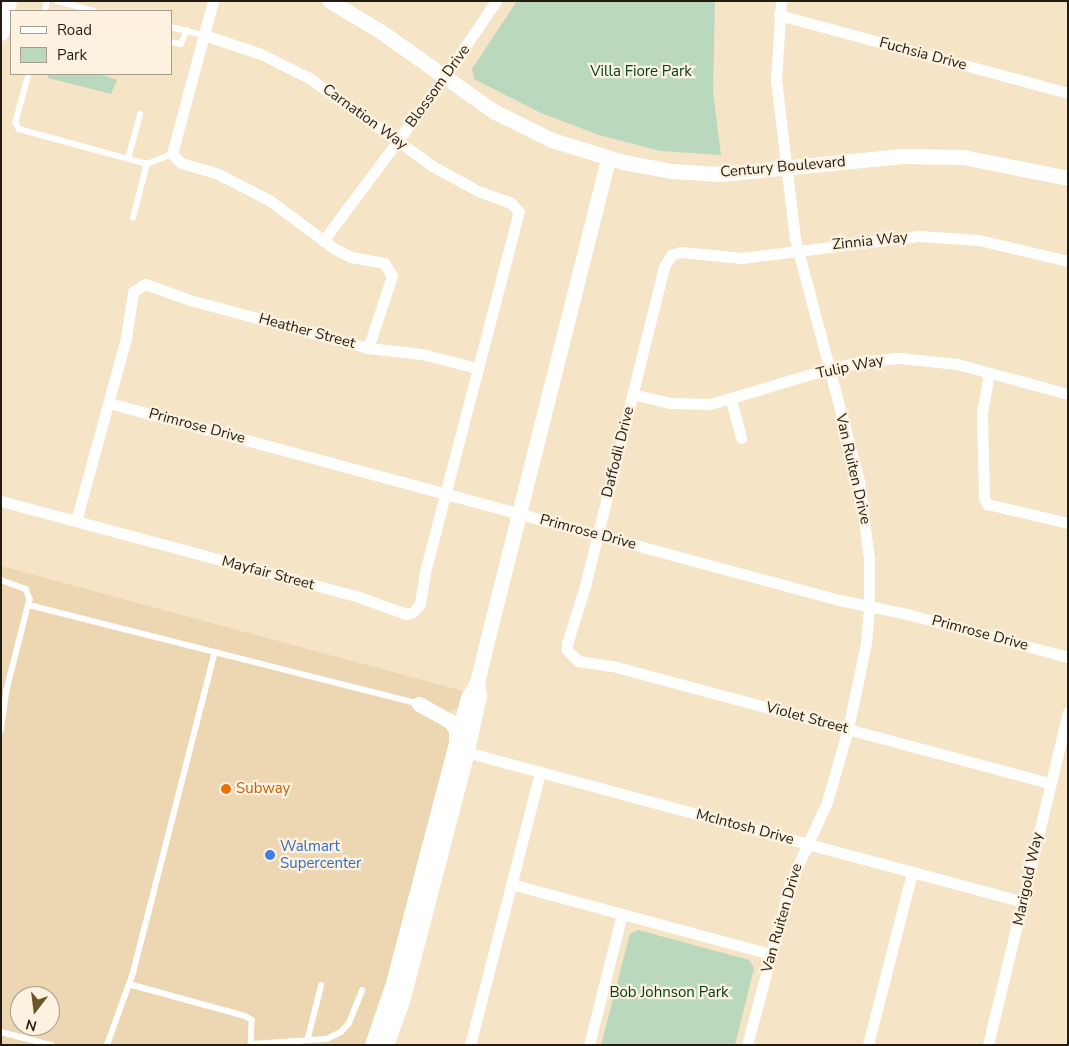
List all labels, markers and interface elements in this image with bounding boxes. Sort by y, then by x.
legend [10,10,172,75]
text: Road [57,20,92,40]
street label: Fuchsia Drive [877,34,969,74]
street label: Blossom Drive [402,41,474,131]
text: Park [57,45,87,65]
park label: Villa Fiore Park [590,63,692,81]
street label: Carnation Way [319,80,411,154]
street label: Century Boulevard [720,153,846,181]
street label: Zinnia Way [831,228,909,254]
street label: Heather Street [257,309,357,353]
street label: Tulip Way [815,351,885,383]
street label: Primrose Drive [147,404,247,448]
street label: Daffodil Drive [598,405,638,499]
street label: Van Ruiten Drive [832,412,874,526]
street label: Primrose Drive [538,510,638,554]
street label: Mayfair Street [220,552,316,594]
street label: Primrose Drive [930,611,1030,655]
street label: Violet Street [764,698,850,738]
place label: Subway [236,780,290,798]
marker: Subway [220,783,232,795]
street label: McIntosh Drive [694,805,796,849]
street label: Marigold Way [1009,831,1047,927]
place label: Walmart Supercenter [280,837,361,872]
marker: Walmart Supercenter [264,849,276,861]
street label: Van Ruiten Drive [758,861,806,975]
park label: Bob Johnson Park [609,984,729,1002]
north arrow [10,986,60,1036]
text: N [24,1014,39,1036]

